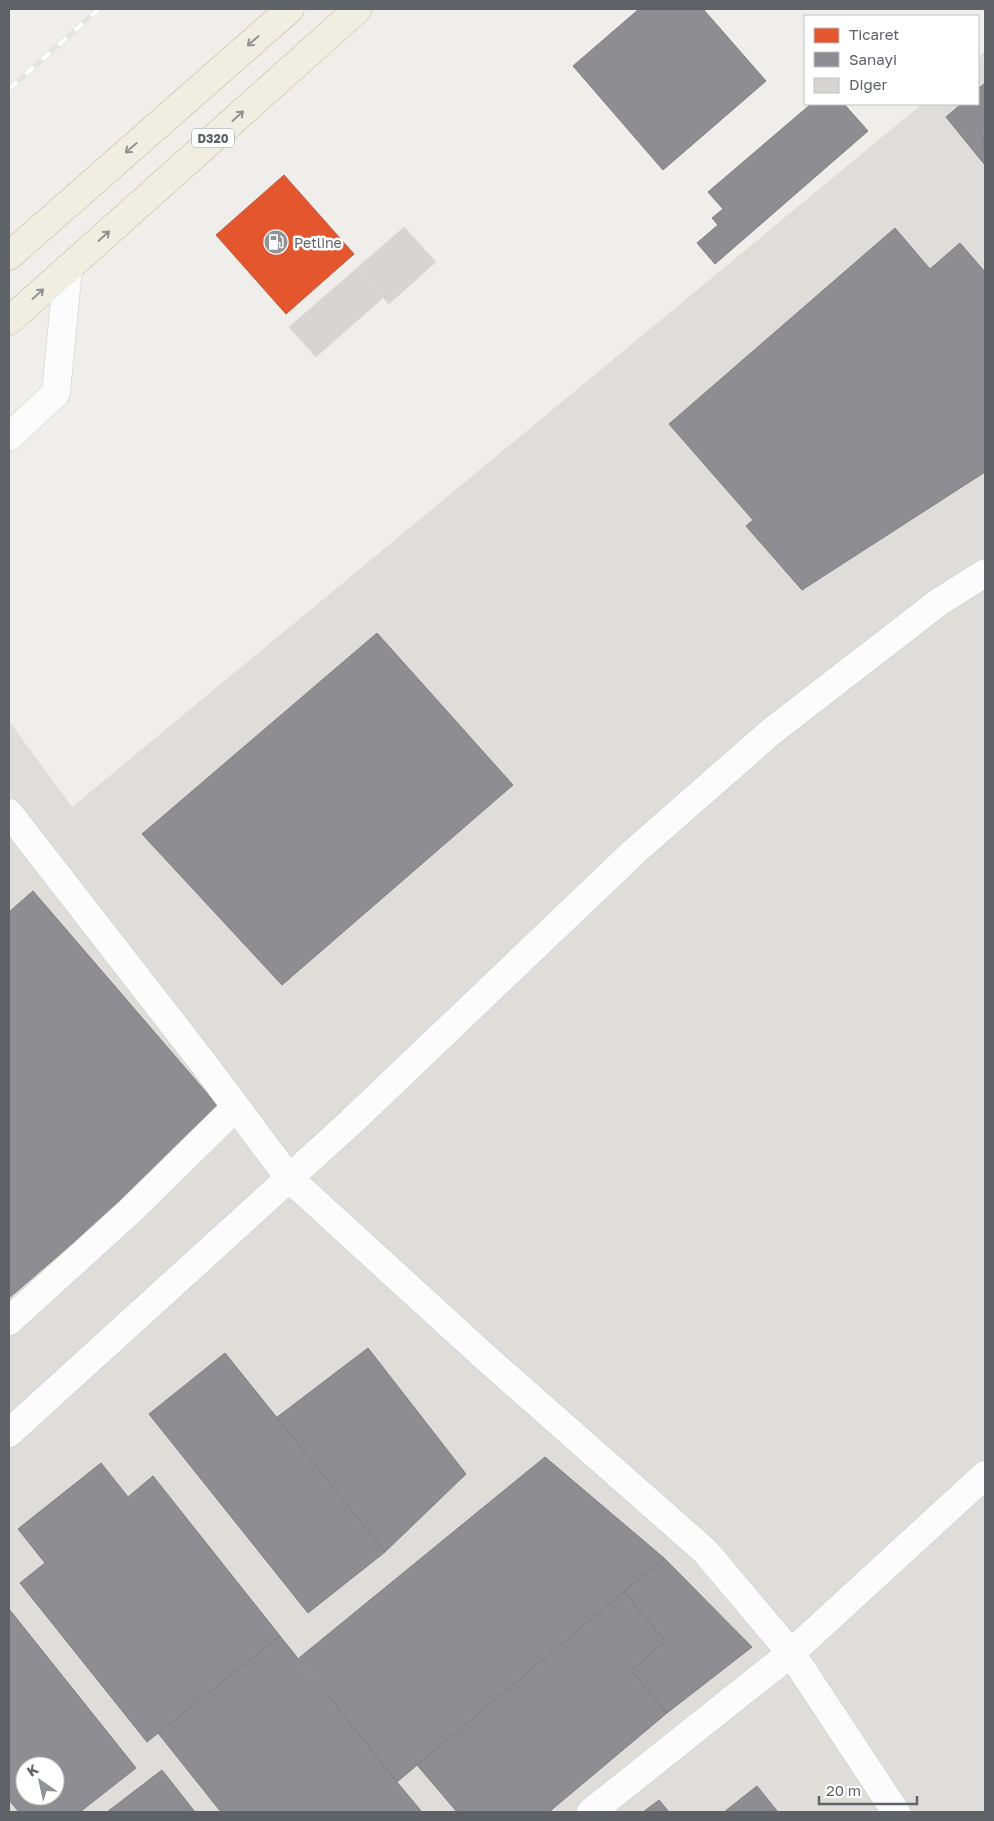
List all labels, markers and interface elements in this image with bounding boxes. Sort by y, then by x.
legend [804,15,979,105]
text: Ticaret [849,25,899,43]
one-way arrow [247,35,260,47]
text: Sanayi [849,50,897,68]
text: Diğer [849,75,887,93]
one-way arrow [232,110,245,122]
road number: D320 [192,128,234,148]
one-way arrow [125,143,138,154]
fuel station icon: Petline [263,229,289,255]
one-way arrow [97,230,110,242]
place label: Petline [294,234,342,251]
one-way arrow [32,289,45,300]
north arrow [15,1756,65,1806]
text: K [23,1760,41,1780]
scale bar [819,1774,916,1806]
text: 20 m [826,1781,861,1799]

